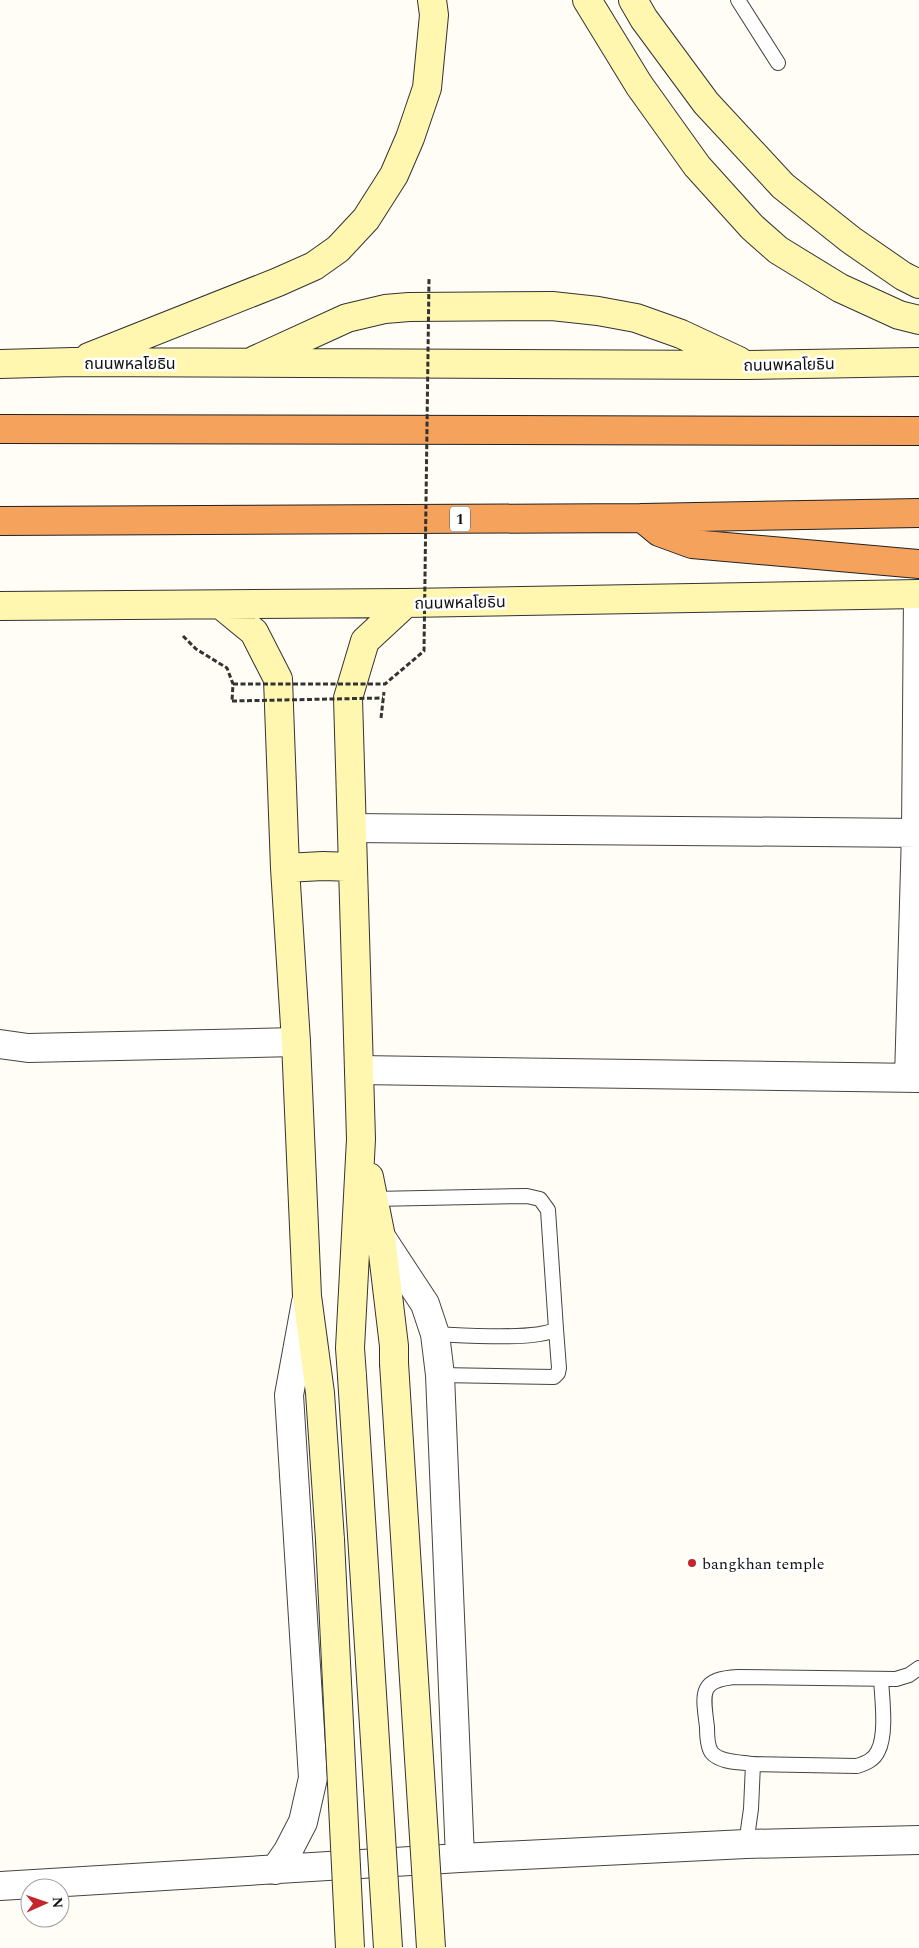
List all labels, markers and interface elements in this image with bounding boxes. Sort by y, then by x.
street label: ถนนพหลโยธิน [84,352,176,376]
street label: ถนนพหลโยธิน [743,352,835,378]
road number: 1 [450,506,470,532]
street label: ถนนพหลโยธิน [414,590,506,616]
place label: bangkhan temple [702,1552,825,1576]
marker: bangkhan temple [686,1557,698,1569]
north arrow [20,1878,70,1928]
text: N [47,1896,68,1909]

